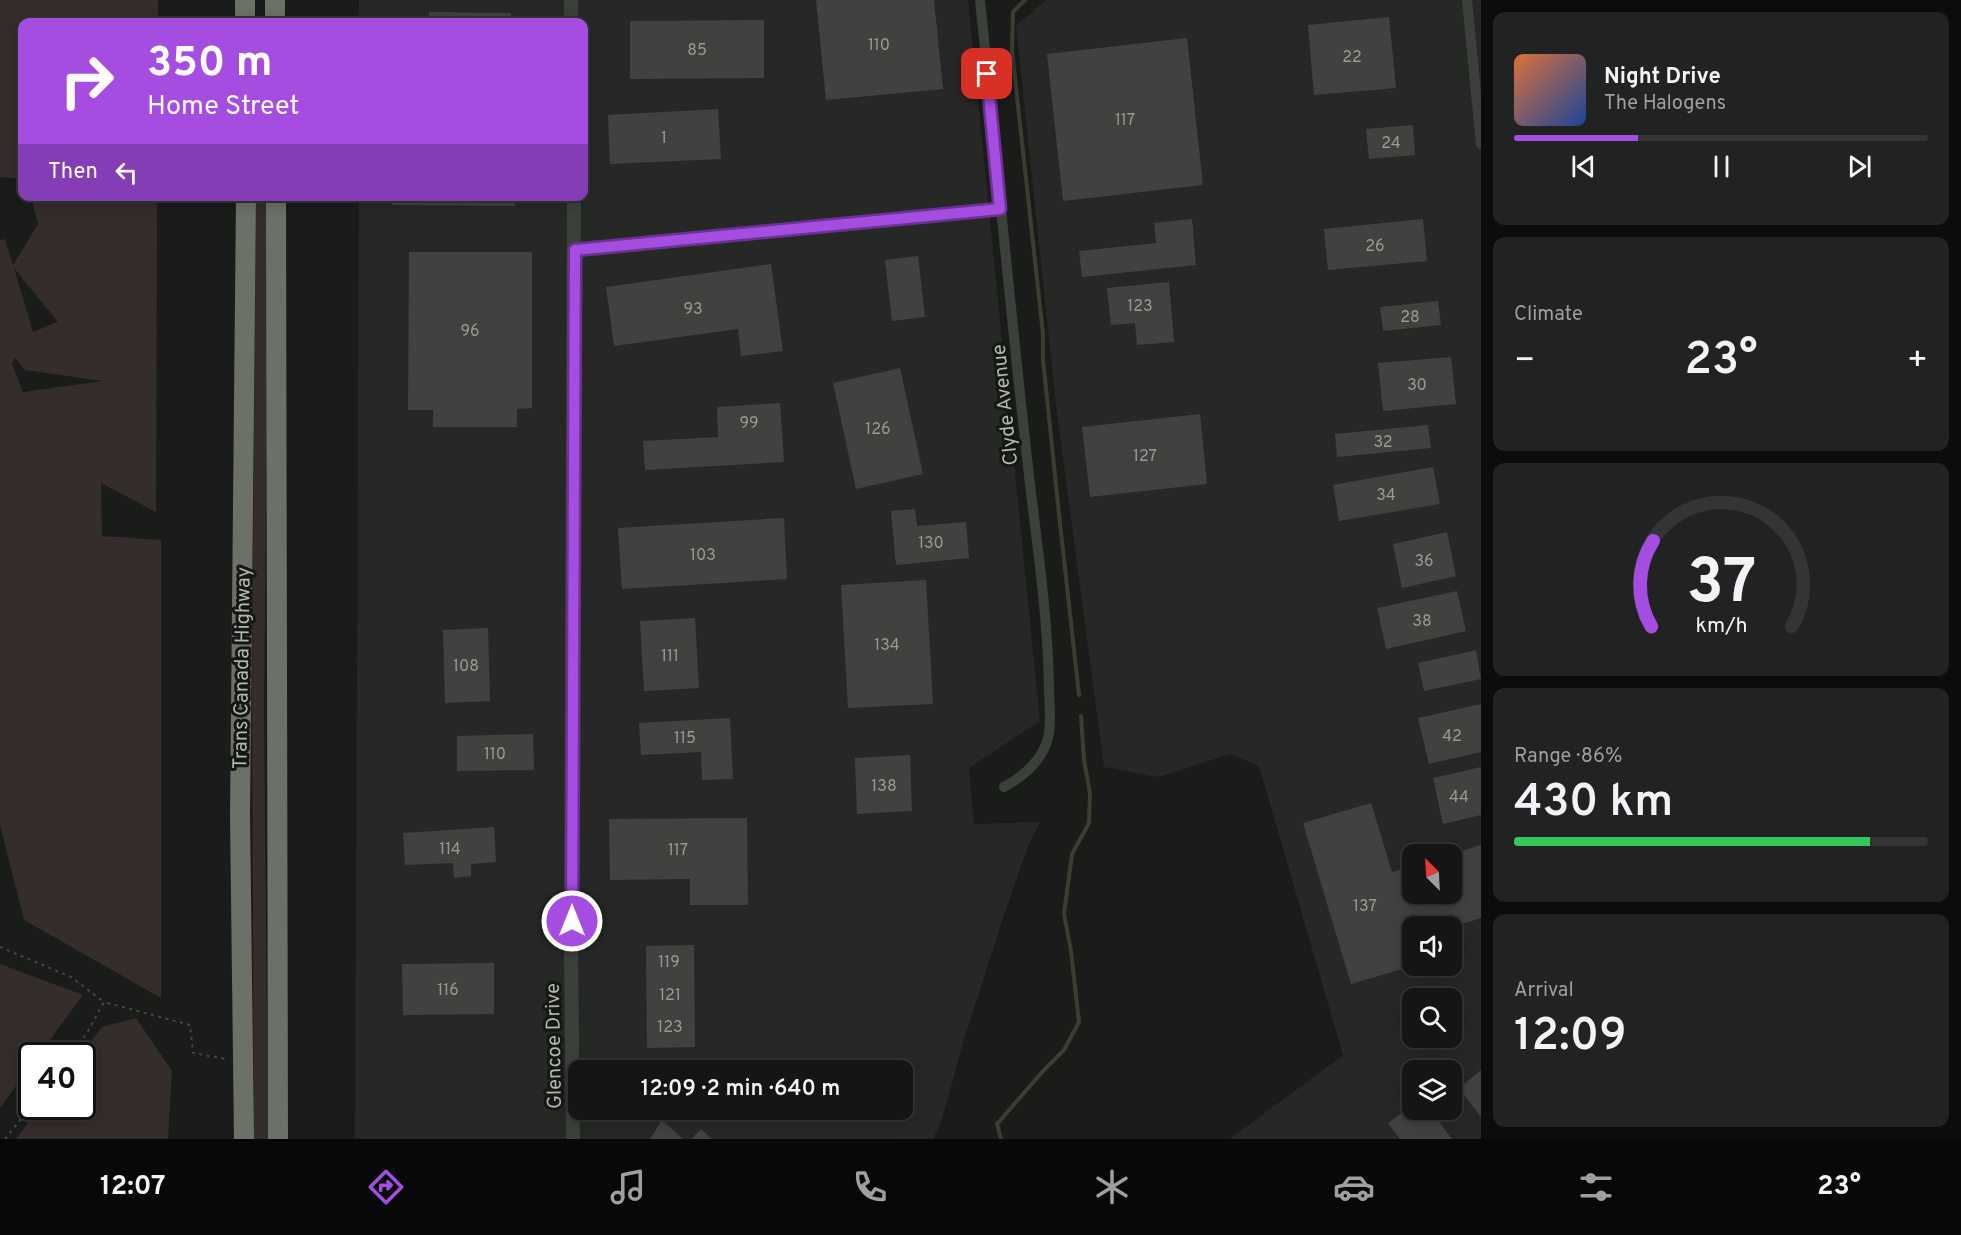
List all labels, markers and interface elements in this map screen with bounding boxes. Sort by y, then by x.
house number: 110 [868,36,890,56]
text: 350 m [147,38,273,91]
house number: 85 [687,41,707,61]
icon: right [48,42,126,120]
pin [961,48,1012,99]
house number: 22 [1342,48,1362,68]
icon: arrive [970,57,1003,90]
text: Night Drive [1604,64,1721,91]
text: Home Street [147,90,299,124]
text: The Halogens [1604,91,1726,117]
house number: 117 [1115,111,1135,131]
house number: 1 [661,129,667,149]
house number: 24 [1381,134,1401,154]
icon: previous [1567,150,1600,183]
icon: pause [1705,150,1738,183]
icon: next [1843,150,1876,183]
icon: left [110,156,143,189]
text: Then [48,159,98,186]
house number: 26 [1365,237,1385,257]
house number: 123 [1127,297,1153,317]
house number: 93 [683,300,703,320]
text: Climate [1514,302,1583,328]
house number: 28 [1400,308,1420,328]
house number: 96 [460,322,480,342]
text: 23° [1684,333,1758,390]
text: − [1514,341,1535,383]
text: + [1907,341,1928,383]
street label: Clyde Avenue [987,343,1025,467]
house number: 30 [1407,376,1427,396]
house number: 99 [739,414,759,434]
house number: 126 [865,420,891,440]
house number: 32 [1373,433,1393,453]
house number: 127 [1133,447,1157,467]
house number: 34 [1376,486,1396,506]
house number: 130 [918,534,944,554]
house number: 103 [690,546,716,566]
text: 37 [1686,546,1756,625]
house number: 36 [1414,552,1434,572]
street label: Trans Canada Highway [228,567,258,769]
house number: 38 [1412,612,1432,632]
text: km/h [1695,613,1747,640]
house number: 134 [874,636,900,656]
house number: 111 [661,647,679,667]
house number: 108 [453,657,479,677]
house number: 42 [1442,727,1462,747]
house number: 115 [674,729,696,749]
text: Range · 86% [1514,744,1622,770]
house number: 110 [484,745,506,765]
text: 430 km [1514,775,1673,832]
house number: 138 [871,777,897,797]
house number: 44 [1449,788,1469,808]
house number: 114 [439,840,461,860]
house number: 117 [668,841,688,861]
north arrow [1402,844,1462,904]
map controls [1402,844,1462,1120]
position arrow [540,889,604,953]
house number: 137 [1353,897,1377,917]
button: sound [1402,916,1462,976]
house number: 119 [658,953,680,973]
text: Arrival [1514,978,1574,1004]
house number: 116 [437,981,459,1001]
street label: Glencoe Drive [541,983,569,1109]
house number: 121 [659,986,681,1006]
button: search [1402,988,1462,1048]
text: 12:09 [1514,1009,1627,1066]
house number: 123 [657,1018,683,1038]
speed limit sign: 40 [18,1042,96,1120]
button: layers [1402,1060,1462,1120]
text: 12:09 · 2 min · 640 m [641,1076,840,1103]
icon: directions [365,1166,407,1208]
icon: music [607,1166,649,1208]
icon: phone [849,1166,891,1208]
icon: climate [1091,1166,1133,1208]
icon: car [1333,1166,1375,1208]
icon: filters [1575,1166,1617,1208]
text: 12:07 [100,1170,166,1204]
text: 23° [1817,1170,1861,1204]

